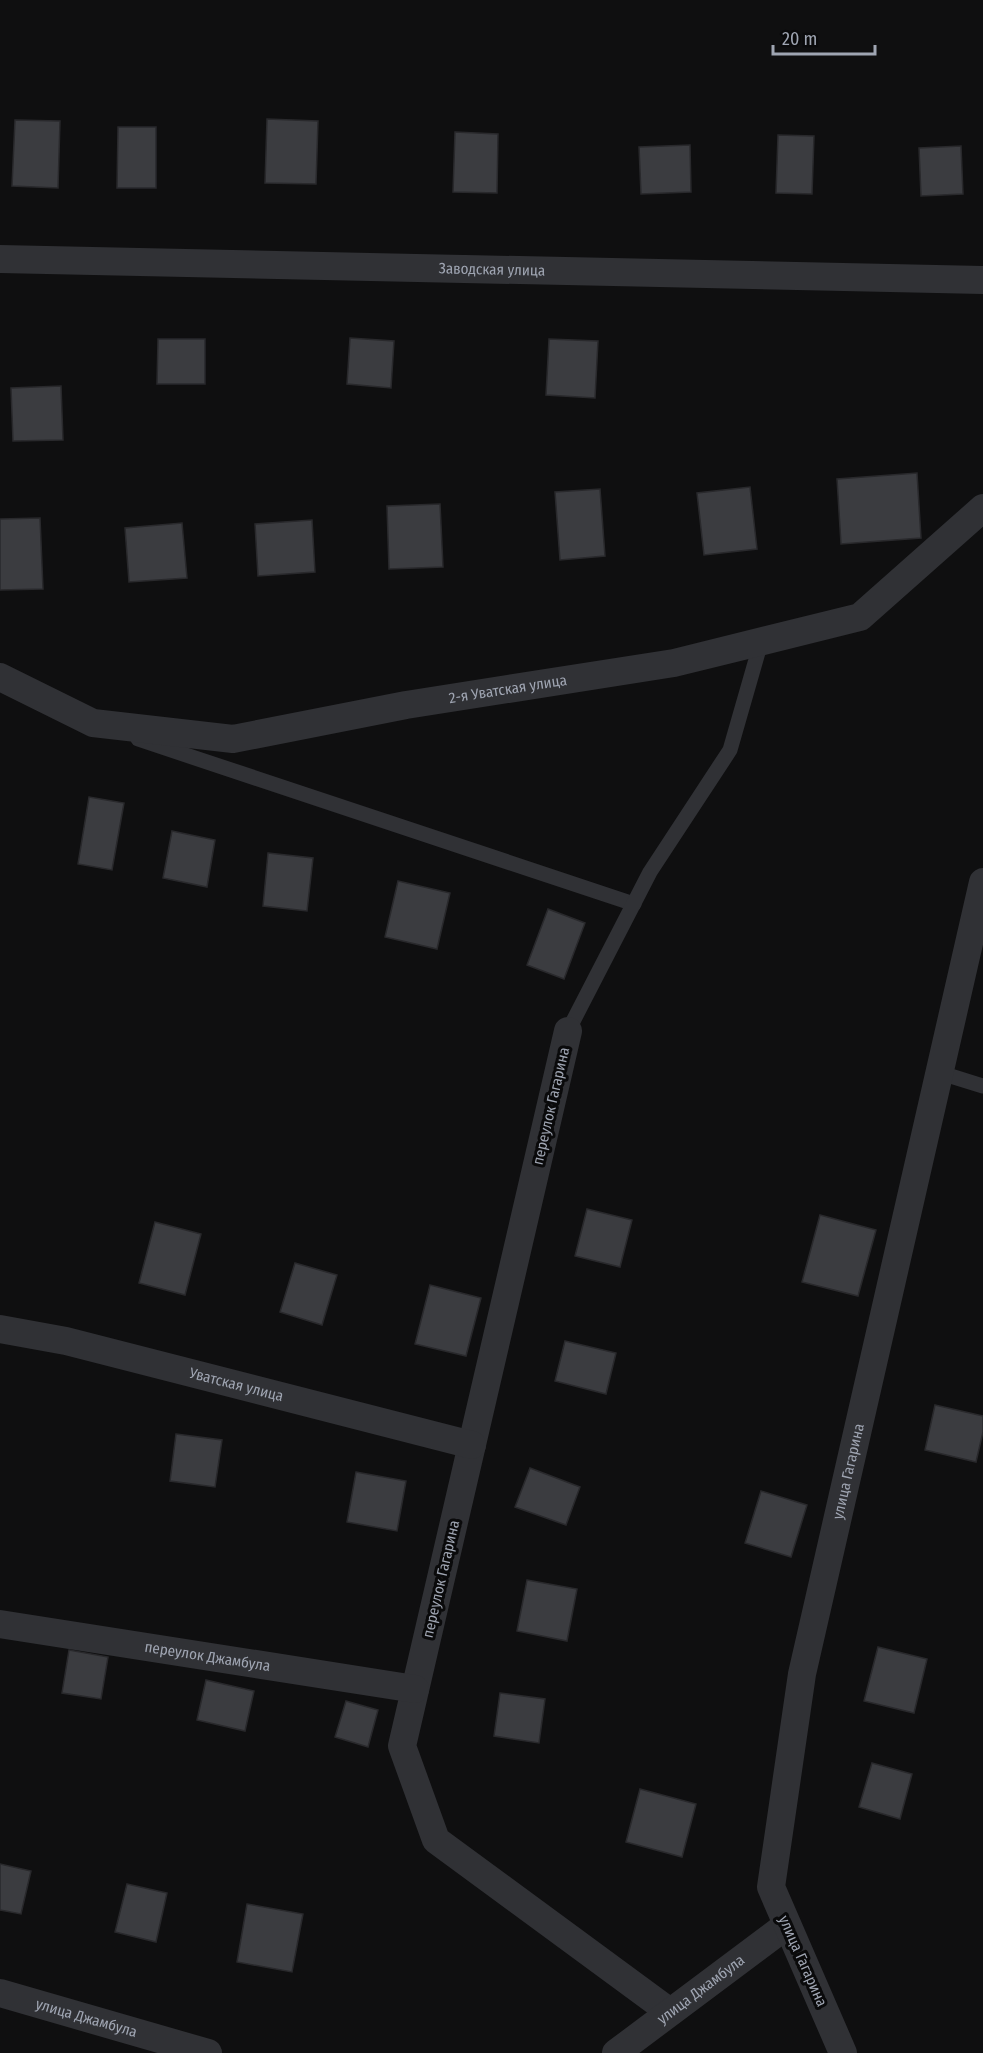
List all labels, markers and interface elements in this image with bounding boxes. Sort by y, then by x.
scale bar [773,18,875,56]
text: 20 m [782,28,817,50]
street label: Заводская улица [438,259,545,280]
street label: 2-я Уватская улица [448,671,568,707]
street label: переулок Гагарина [529,1045,573,1167]
street label: Уватская улица [187,1364,285,1405]
street label: улица Гагарина [829,1422,868,1521]
street label: переулок Гагарина [419,1518,463,1640]
street label: переулок Джамбула [143,1638,272,1675]
street label: улица Гагарина [775,1913,831,2009]
street label: улица Джамбула [654,1951,748,2028]
street label: улица Джамбула [34,1995,139,2041]

